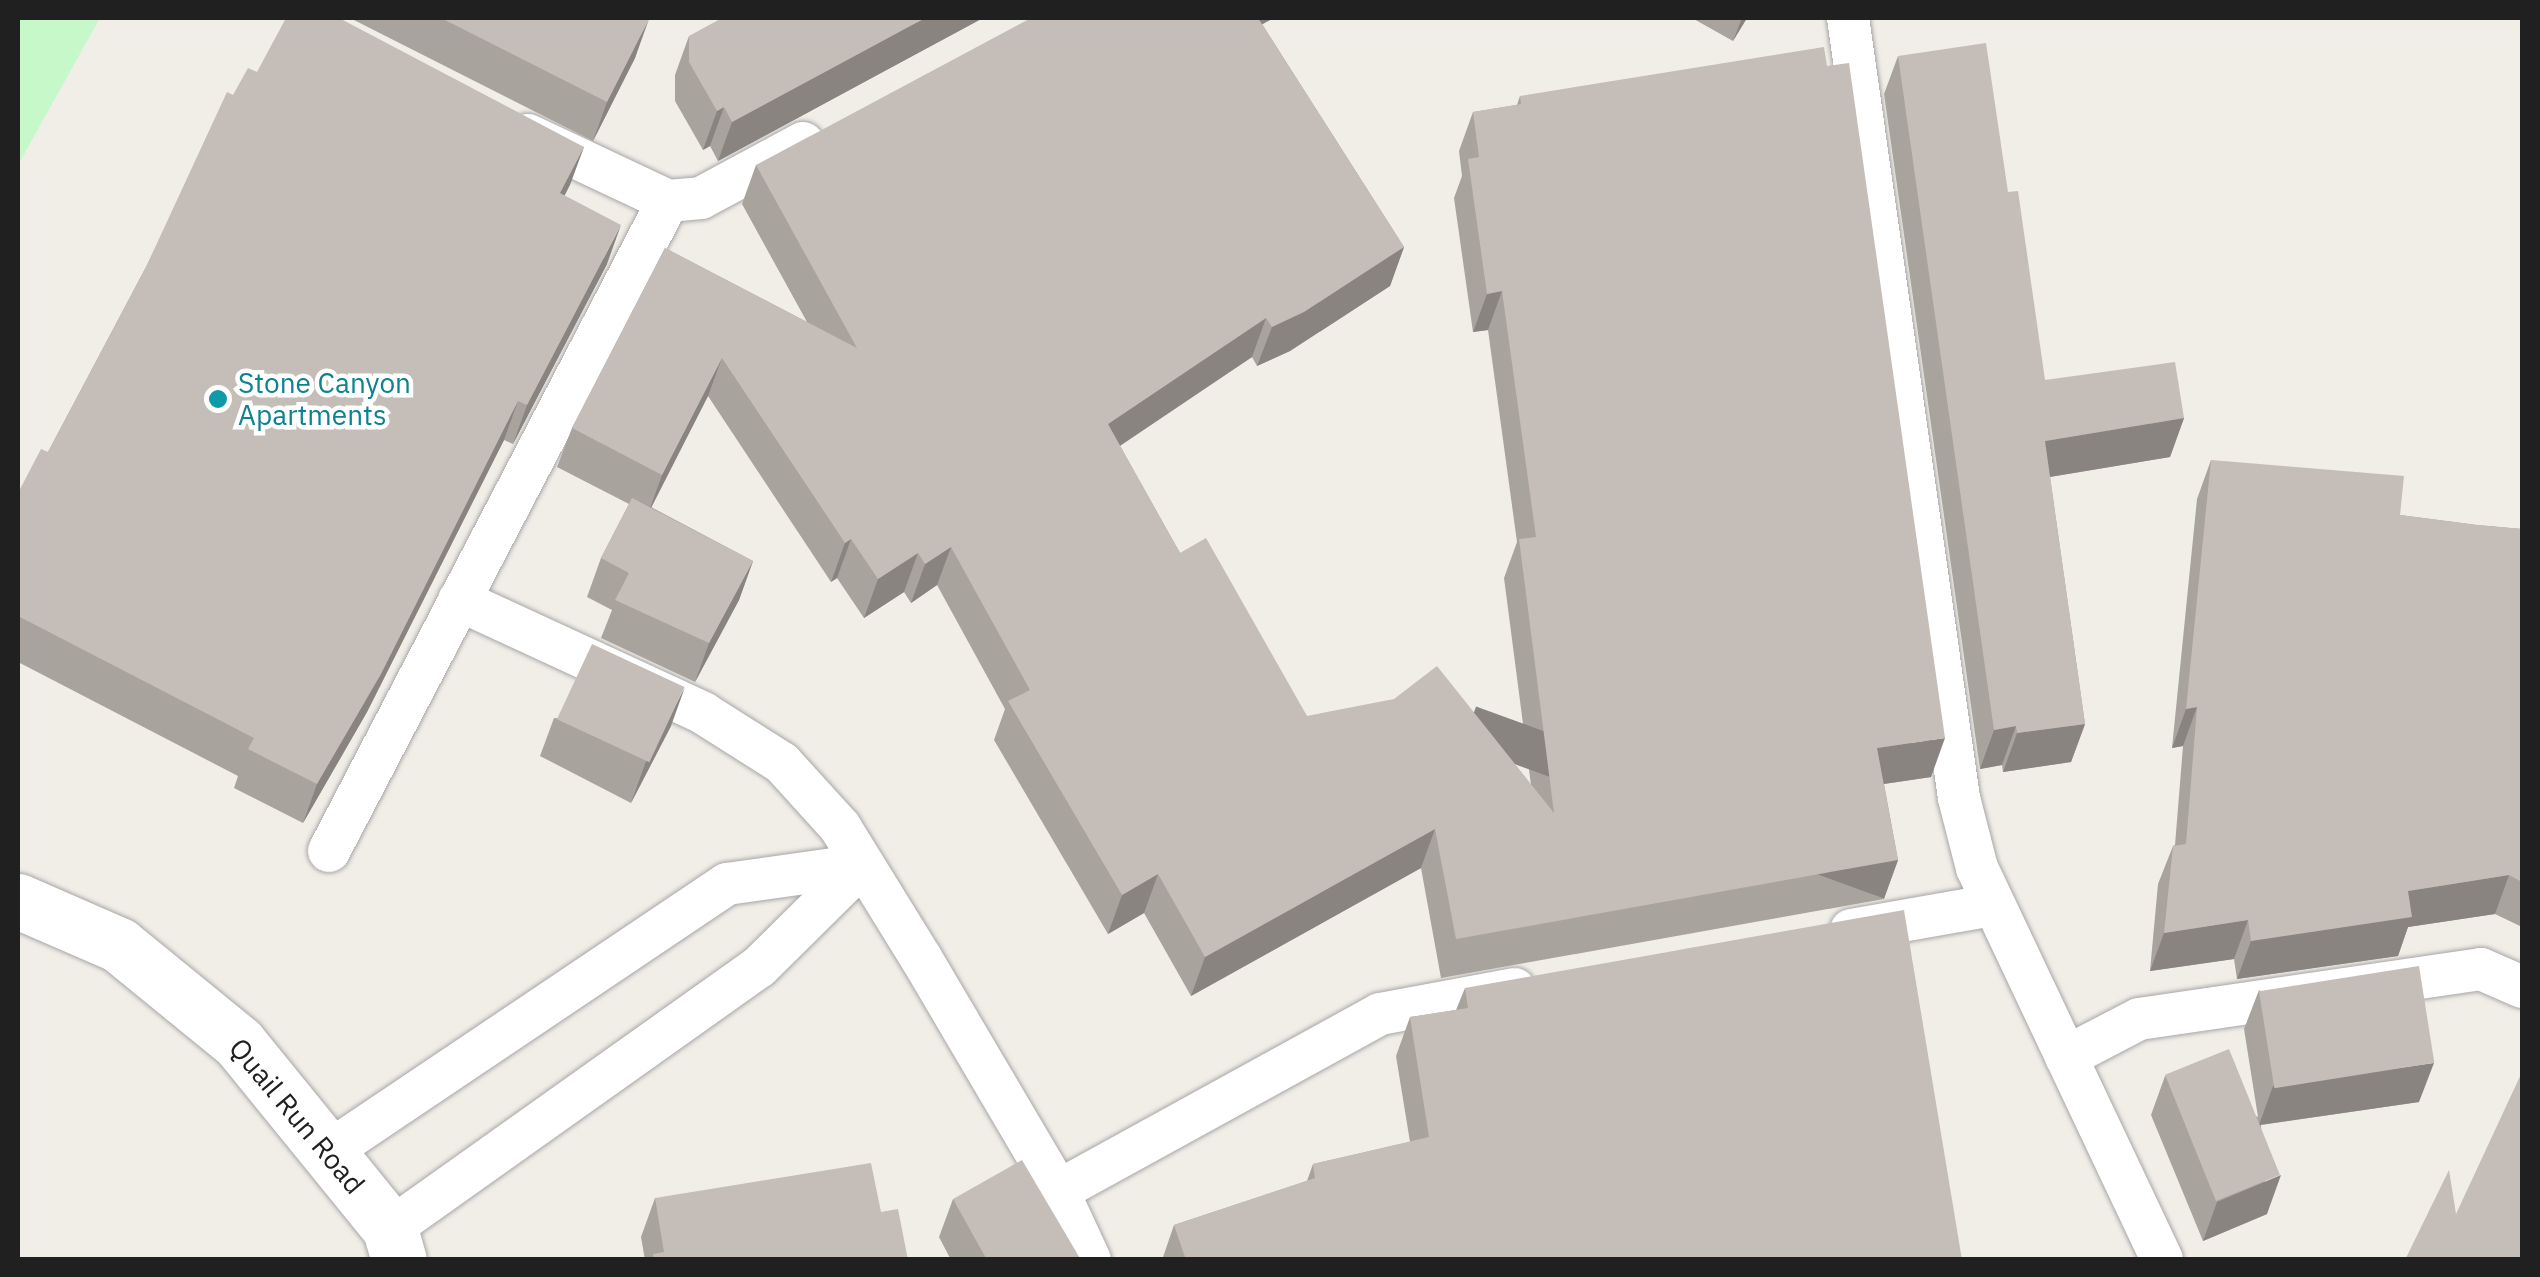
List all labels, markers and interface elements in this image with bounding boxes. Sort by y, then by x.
place label: Stone Canyon Apartments [238,366,411,432]
marker: Stone Canyon Apartments [207,388,229,410]
street label: Quail Run Road [222,1031,372,1201]

